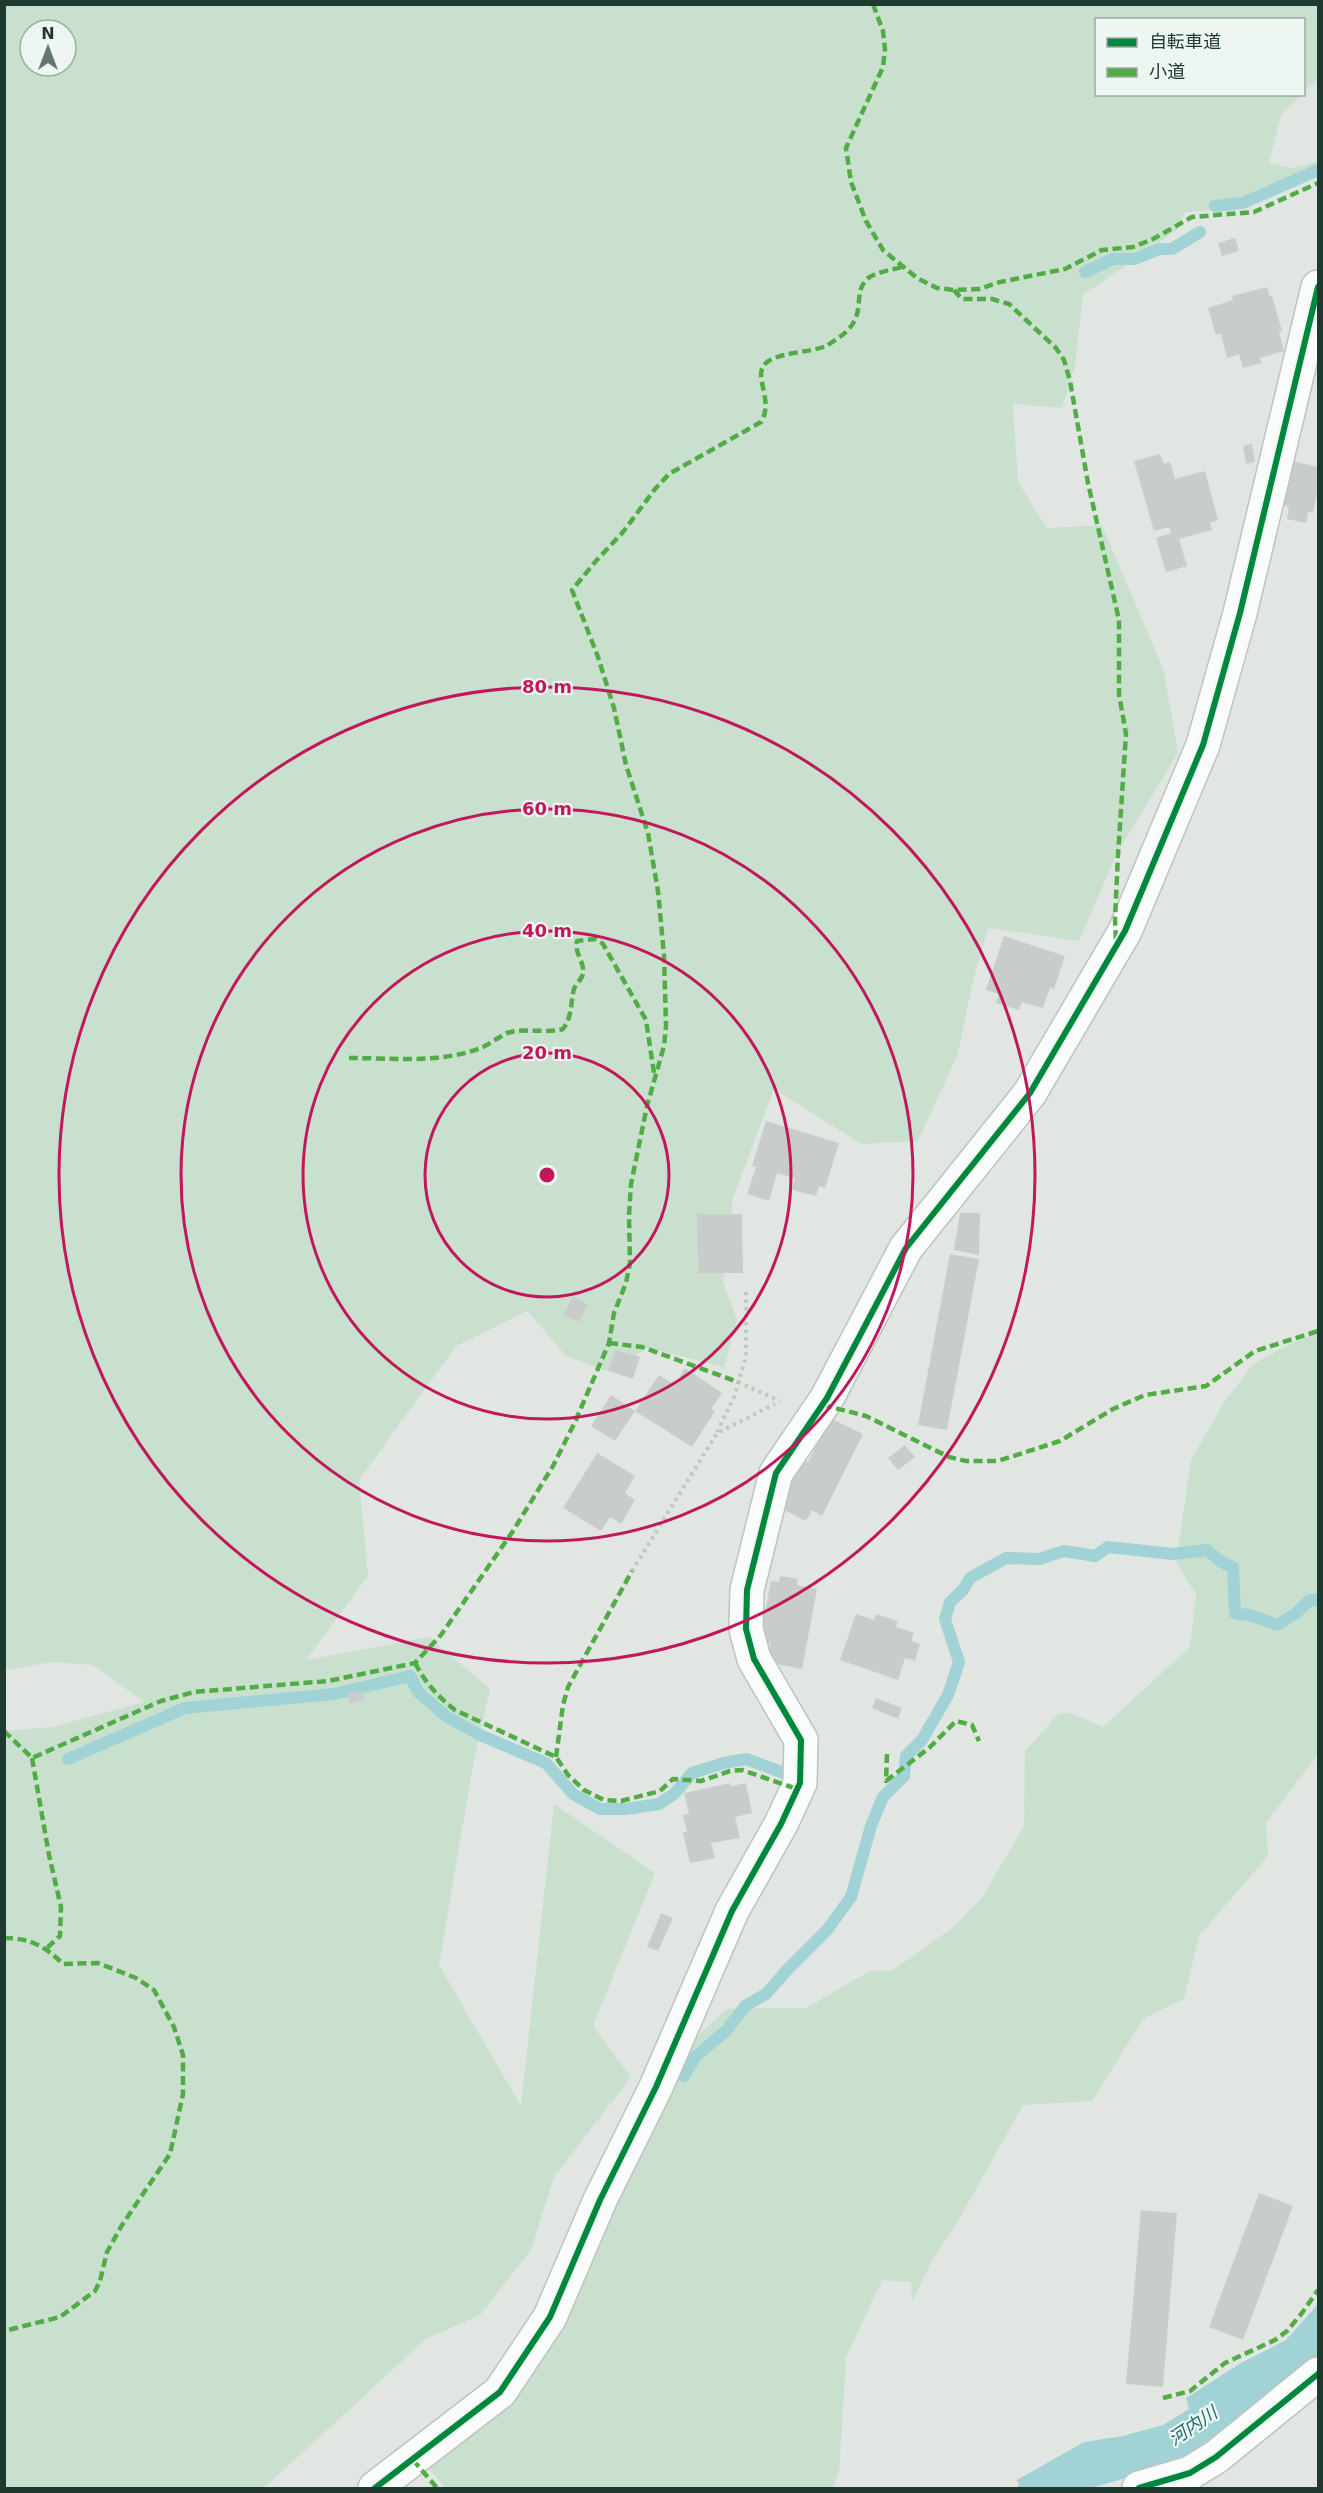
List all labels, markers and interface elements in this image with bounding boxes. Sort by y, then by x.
north arrow [18,18,78,78]
legend [1095,18,1305,96]
text: N [41,24,55,43]
text: 自転車道 [1149,31,1221,52]
text: 小道 [1149,61,1185,82]
text: 80 m [522,676,572,697]
text: 60 m [522,798,572,819]
text: 40 m [522,920,572,941]
text: 20 m [522,1042,572,1063]
centre of rings [537,1165,557,1185]
water label: 河内川 [1164,2401,1223,2449]

